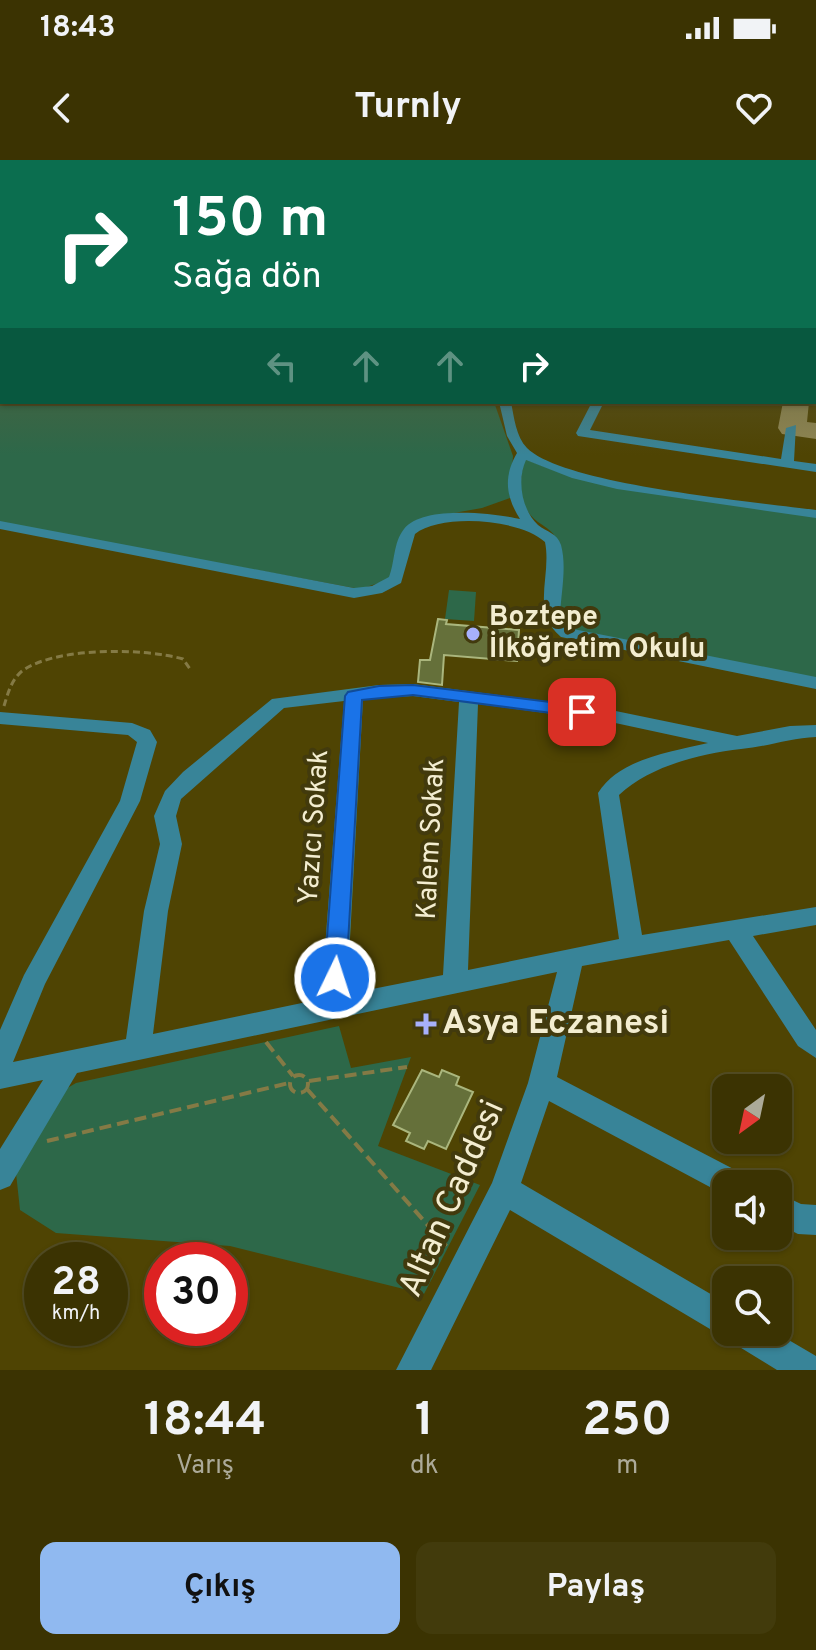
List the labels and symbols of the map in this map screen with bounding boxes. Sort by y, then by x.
place label: Boztepe İlköğretim Okulu [489,600,705,668]
marker: Boztepe İlköğretim Okulu [464,625,482,643]
pin [548,678,616,746]
street label: Yazıcı Sokak [292,748,338,906]
street label: Kalem Sokak [410,757,454,921]
position arrow [293,936,377,1020]
place label: Asya Eczanesi [442,1003,669,1046]
marker: Asya Eczanesi [417,1015,435,1033]
north arrow [712,1074,792,1154]
street label: Altan Caddesi [390,1094,516,1304]
speed limit sign: 30 [144,1242,248,1346]

